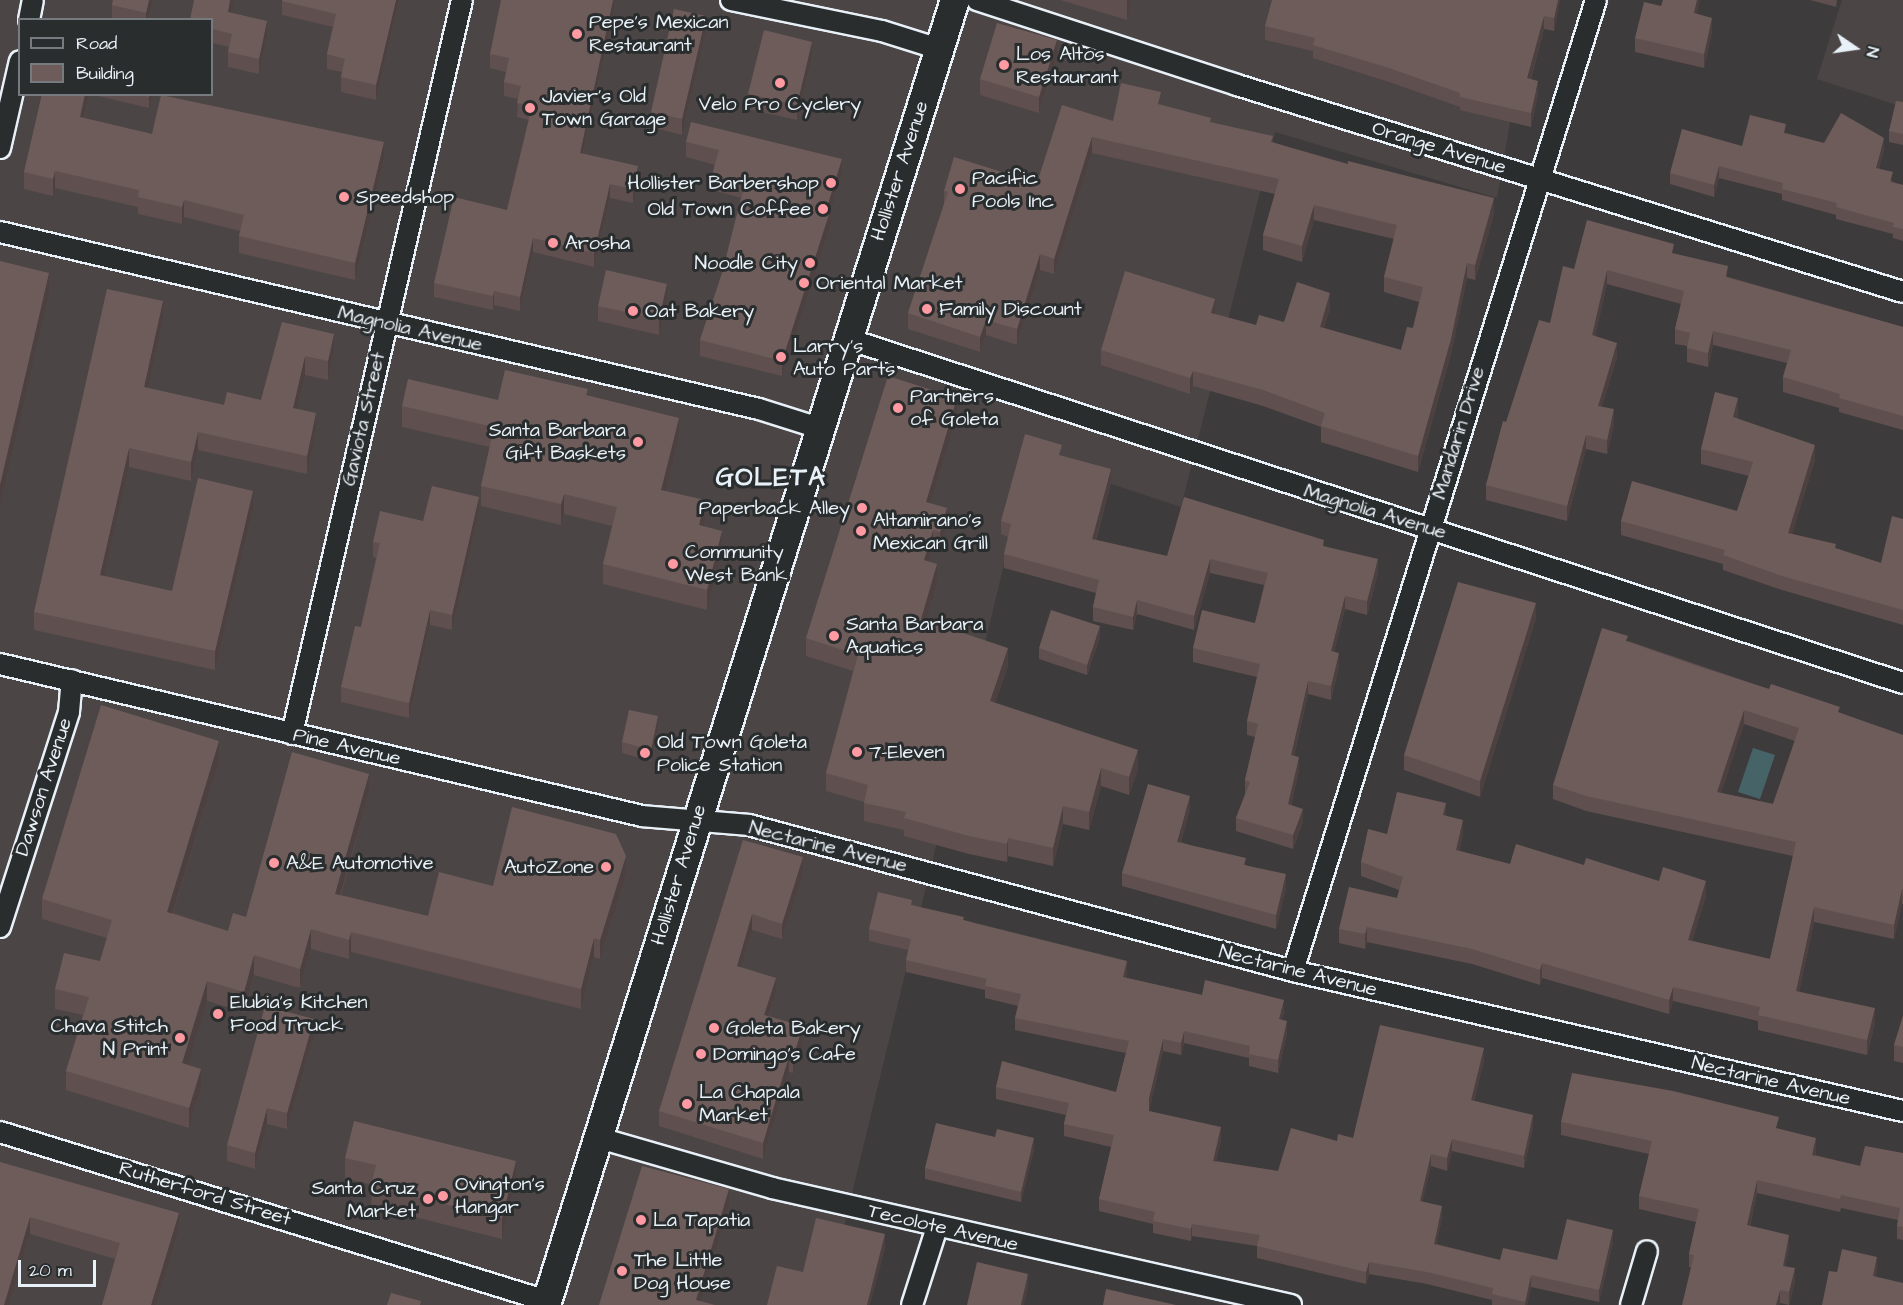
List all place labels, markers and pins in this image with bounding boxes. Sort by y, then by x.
place label: Pepe's Mexican Restaurant [589,11,728,58]
marker: Pepe's Mexican Restaurant [570,27,584,41]
place label: Los Altos Restaurant [1016,42,1119,89]
marker: Los Altos Restaurant [997,58,1011,72]
marker: Velo Pro Cyclery [773,76,787,90]
place label: Javier's Old Town Garage [542,84,666,131]
place label: Velo Pro Cyclery [699,92,861,116]
marker: Javier's Old Town Garage [523,101,537,115]
place label: Pacific Pools Inc [972,166,1054,213]
place label: Hollister Barbershop [627,171,819,195]
marker: Hollister Barbershop [824,176,838,190]
marker: Pacific Pools Inc [953,182,967,196]
place label: Speedshop [356,185,454,209]
marker: Speedshop [337,190,351,204]
place label: Old Town Coffee [648,197,811,221]
marker: Old Town Coffee [816,202,830,216]
place label: Arosha [565,231,630,255]
marker: Arosha [546,236,560,250]
place label: Noodle City [694,251,798,275]
marker: Noodle City [803,256,817,270]
place label: Oriental Market [816,271,963,295]
marker: Oriental Market [797,276,811,290]
place label: Family Discount [939,297,1082,321]
place label: Oat Bakery [645,299,754,323]
marker: Family Discount [920,302,934,316]
marker: Oat Bakery [626,304,640,318]
place label: Larry's Auto Parts [793,334,895,381]
marker: Larry's Auto Parts [774,350,788,364]
place label: Partners of Goleta [910,384,998,431]
marker: Partners of Goleta [891,401,905,415]
place label: Santa Barbara Gift Baskets [489,418,626,465]
marker: Santa Barbara Gift Baskets [631,435,645,449]
place label: Paperback Alley [699,496,850,520]
marker: Paperback Alley [855,501,869,515]
place label: Altamirano's Mexican Grill [873,508,988,555]
marker: Altamirano's Mexican Grill [854,524,868,538]
place label: Community West Bank [685,540,787,587]
marker: Community West Bank [666,557,680,571]
place label: Santa Barbara Aquatics [846,612,983,659]
marker: Santa Barbara Aquatics [827,629,841,643]
place label: Old Town Goleta Police Station [657,730,807,777]
place label: 7-Eleven [869,740,945,764]
marker: 7-Eleven [850,745,864,759]
marker: Old Town Goleta Police Station [638,746,652,760]
place label: A&E Automotive [286,851,433,875]
place label: AutoZone [504,855,594,879]
marker: A&E Automotive [267,856,281,870]
marker: AutoZone [599,860,613,874]
place label: Elubia's Kitchen Food Truck [230,990,367,1037]
marker: Elubia's Kitchen Food Truck [211,1007,225,1021]
place label: Chava Stitch N Print [51,1014,168,1061]
place label: Goleta Bakery [726,1016,861,1040]
marker: Goleta Bakery [707,1021,721,1035]
marker: Chava Stitch N Print [173,1031,187,1045]
place label: Domingo's Cafe [713,1042,856,1066]
marker: Domingo's Cafe [694,1047,708,1061]
place label: La Chapala Market [699,1080,800,1127]
marker: La Chapala Market [680,1097,694,1111]
place label: Ovington's Hangar [455,1172,545,1219]
place label: Santa Cruz Market [311,1176,416,1223]
marker: Ovington's Hangar [436,1189,450,1203]
marker: Santa Cruz Market [421,1192,435,1206]
place label: La Tapatia [653,1208,750,1232]
marker: La Tapatia [634,1213,648,1227]
place label: The Little Dog House [634,1248,731,1295]
marker: The Little Dog House [615,1264,629,1278]

